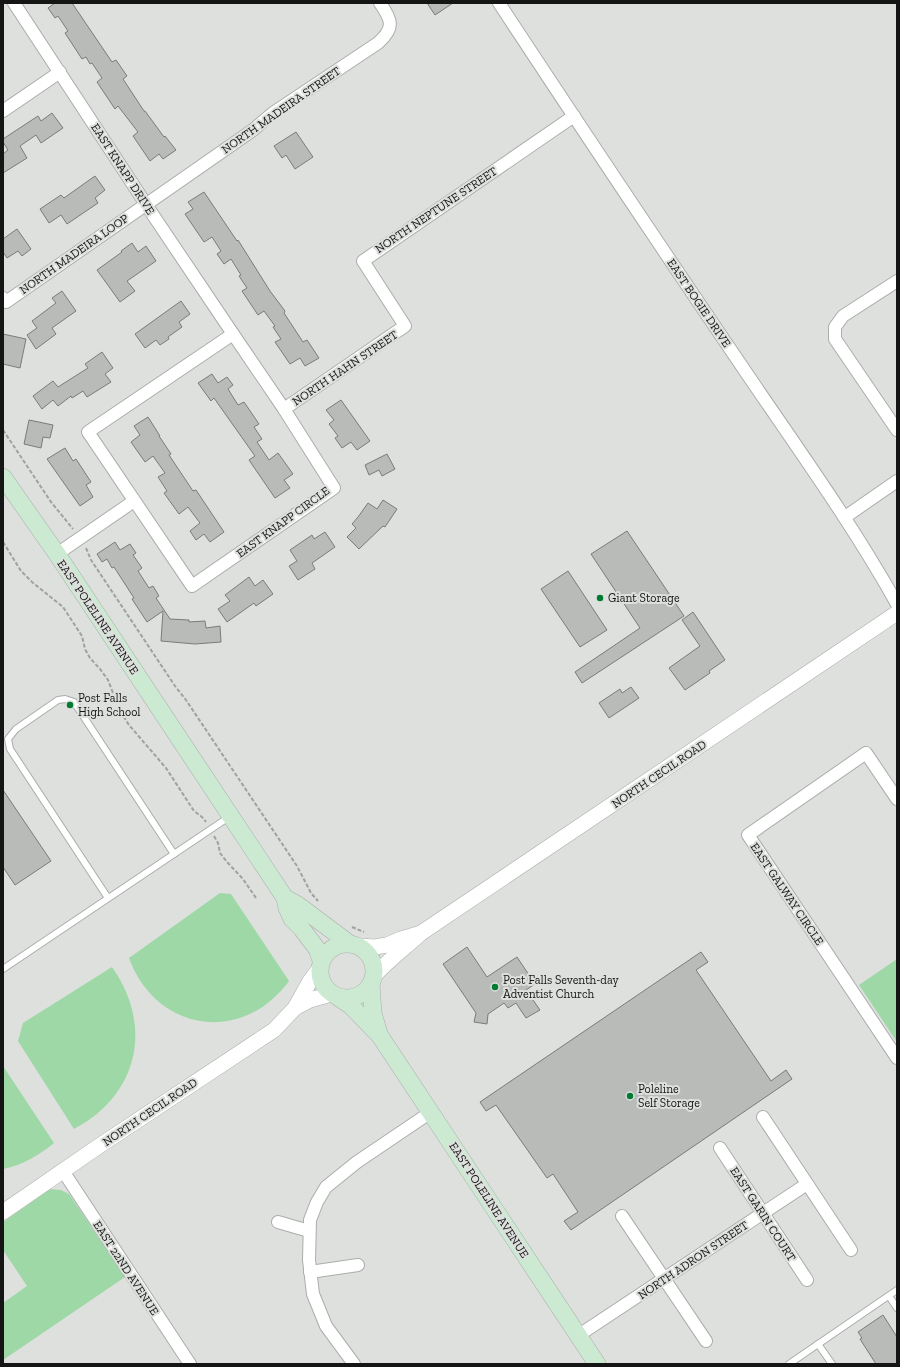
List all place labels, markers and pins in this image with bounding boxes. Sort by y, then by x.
place label: Giant Storage [608,591,680,605]
marker: Giant Storage [595,593,605,603]
place label: Post Falls High School [78,691,141,719]
marker: Post Falls High School [65,700,75,710]
place label: Post Falls Seventh-day Adventist Church [503,973,619,1001]
marker: Post Falls Seventh-day Adventist Church [490,982,500,992]
place label: Poleline Self Storage [638,1082,700,1110]
marker: Poleline Self Storage [625,1091,635,1101]

